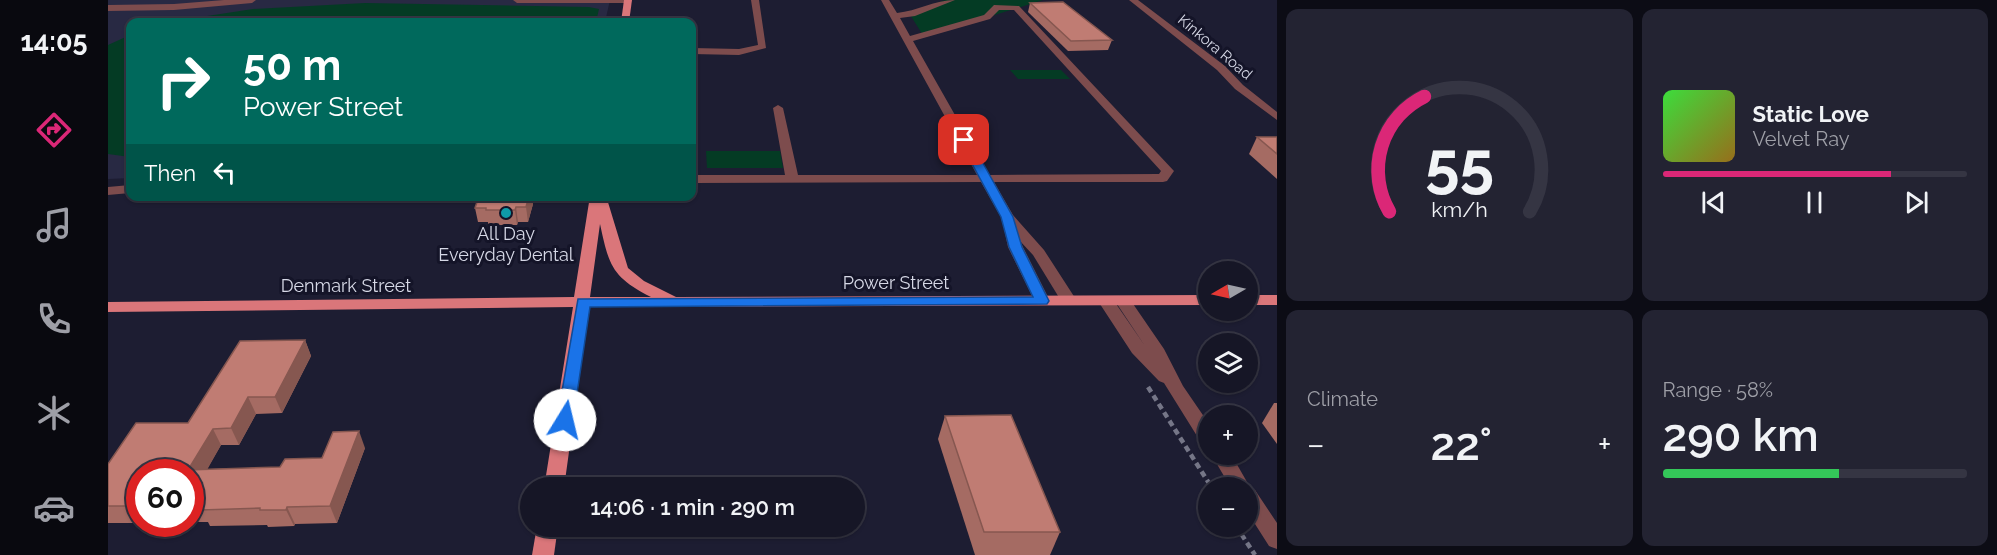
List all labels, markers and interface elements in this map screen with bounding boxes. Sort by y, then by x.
street label: Kinkora Road [1174,11,1256,83]
text: 14:05 [21,26,87,57]
text: 50 m [243,41,341,90]
icon: right [144,42,222,120]
text: Power Street [243,91,403,122]
text: Static Love [1753,101,1869,127]
icon: directions [33,109,75,151]
pin [938,114,989,165]
icon: arrive [947,123,980,156]
text: 55 [1425,127,1494,201]
text: Velvet Ray [1753,127,1850,151]
icon: left [208,156,241,189]
text: Then [144,160,196,186]
icon: previous [1697,186,1730,219]
icon: pause [1798,186,1831,219]
icon: next [1900,186,1933,219]
text: km/h [1431,197,1488,222]
icon: music [33,204,75,246]
marker: All Day Everyday Dental [499,206,513,220]
place label: All Day Everyday Dental [438,223,574,265]
north arrow [1198,261,1258,321]
map controls [1198,261,1258,537]
street label: Power Street [843,272,949,293]
street label: Denmark Street [281,275,411,296]
icon: phone [33,298,75,340]
button: layers [1198,333,1258,393]
text: Range · 58% [1663,378,1773,402]
text: Climate [1307,387,1378,411]
position arrow [533,388,597,452]
icon: climate [33,392,75,434]
button: + [1198,405,1258,465]
text: 290 km [1663,409,1819,462]
text: 22° [1431,418,1492,471]
text: − [1307,425,1325,464]
text: + [1598,425,1611,464]
speed limit sign: 60 [126,459,204,537]
button: − [1198,477,1258,537]
icon: car [33,487,75,529]
text: 14:06 · 1 min · 290 m [590,494,795,520]

